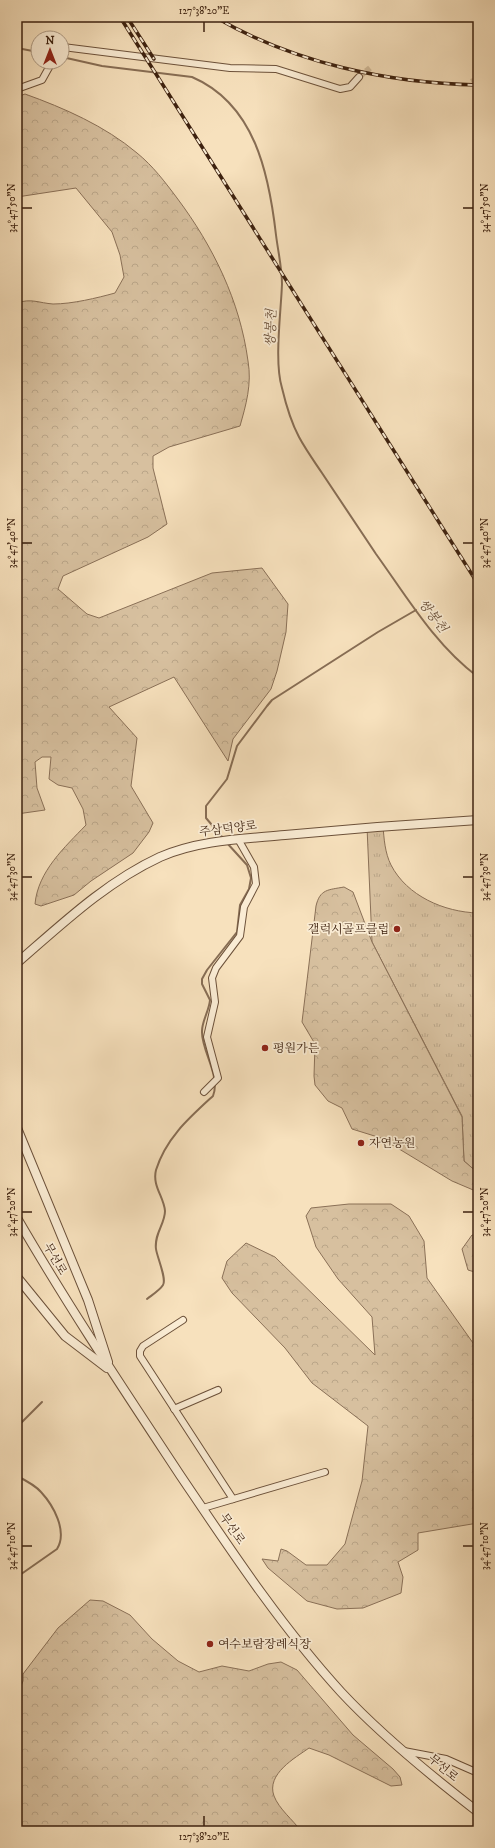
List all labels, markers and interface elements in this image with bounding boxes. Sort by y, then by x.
text: 127°38'20"E [179,5,229,17]
north arrow [30,30,70,70]
text: N [45,34,55,48]
text: 34°47'50"N [6,183,18,233]
text: 34°47'50"N [479,183,491,233]
water label: 쌍봉천 [262,307,280,347]
text: 34°47'40"N [6,518,18,568]
text: 34°47'40"N [479,518,491,568]
water label: 쌍봉천 [415,596,452,637]
street label: 주삼덕양로 [198,818,258,840]
text: 34°47'30"N [6,853,18,901]
text: 34°47'30"N [479,853,491,901]
place label: 갤럭시골프클럽 [308,922,389,937]
marker: 갤럭시골프클럽 [392,924,402,934]
place label: 평원가든 [273,1041,320,1056]
marker: 평원가든 [260,1043,270,1053]
place label: 자연농원 [369,1136,415,1151]
marker: 자연농원 [356,1138,366,1148]
text: 34°47'20"N [6,1187,18,1237]
text: 34°47'20"N [479,1187,491,1237]
street label: 무선로 [40,1240,70,1278]
street label: 무선로 [216,1510,248,1548]
text: 34°47'10"N [6,1522,18,1570]
text: 34°47'10"N [479,1522,491,1570]
place label: 여수보람장례식장 [218,1637,311,1652]
marker: 여수보람장례식장 [205,1639,215,1649]
street label: 무선로 [425,1751,461,1785]
text: 127°38'20"E [179,1831,229,1843]

